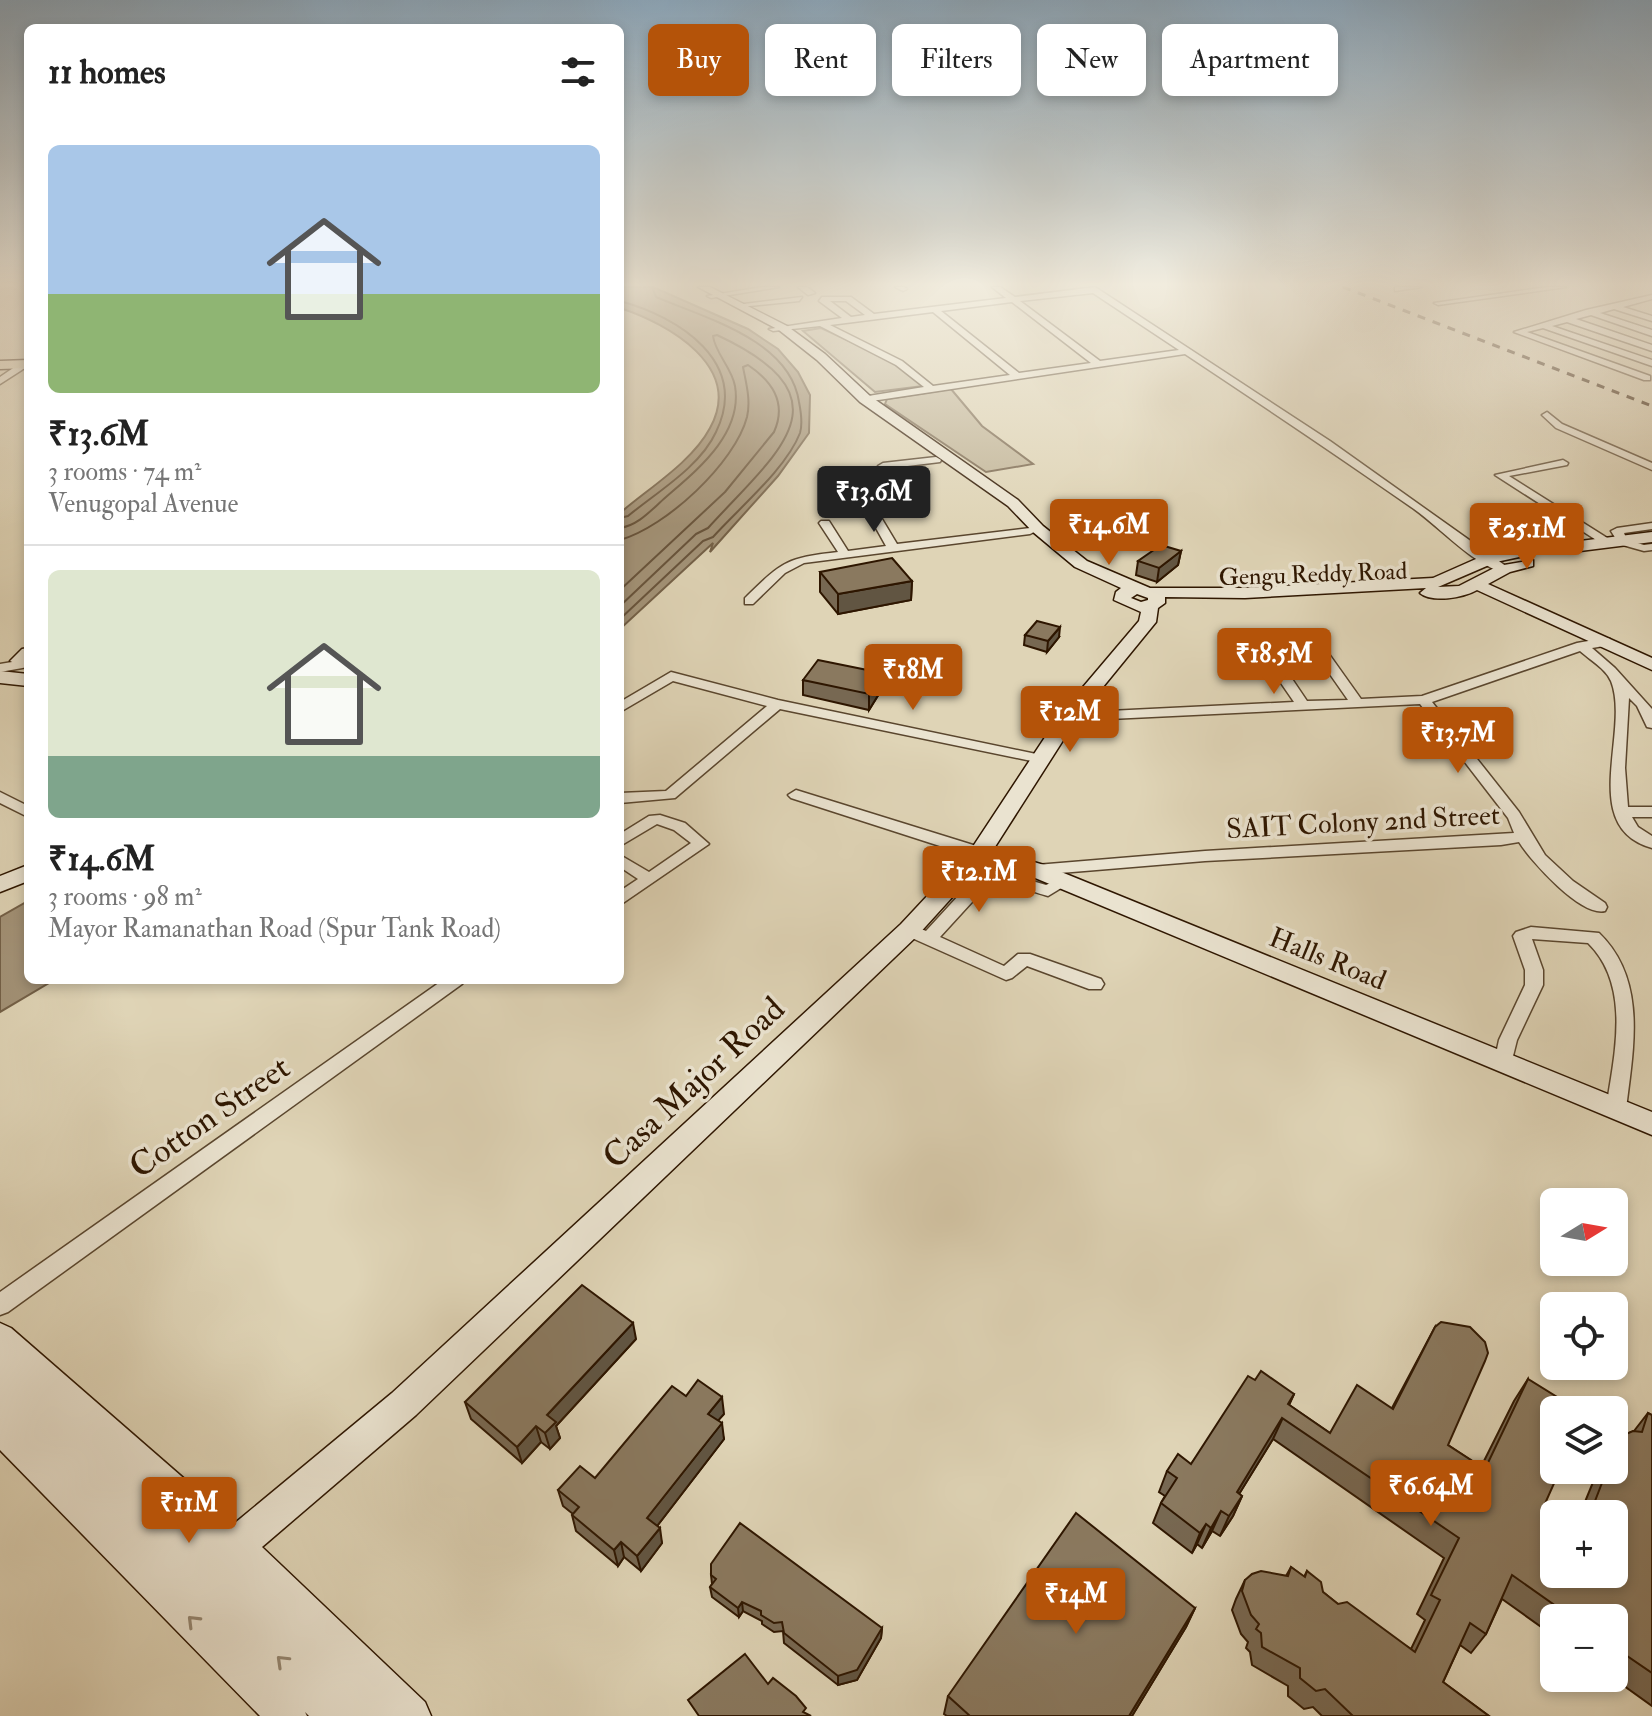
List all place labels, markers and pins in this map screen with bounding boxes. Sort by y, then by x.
pin: ₹13.6M [809,466,939,534]
pin: ₹14.6M [1044,499,1174,567]
pin: ₹25.1M [1462,503,1592,571]
pin: ₹18.5M [1209,628,1339,696]
pin: ₹18M [866,644,960,712]
pin: ₹12M [1023,686,1117,754]
pin: ₹13.7M [1393,707,1523,775]
pin: ₹12.1M [914,846,1044,914]
pin: ₹6.64M [1366,1460,1496,1528]
pin: ₹11M [142,1477,236,1545]
pin: ₹14M [1029,1568,1123,1636]

